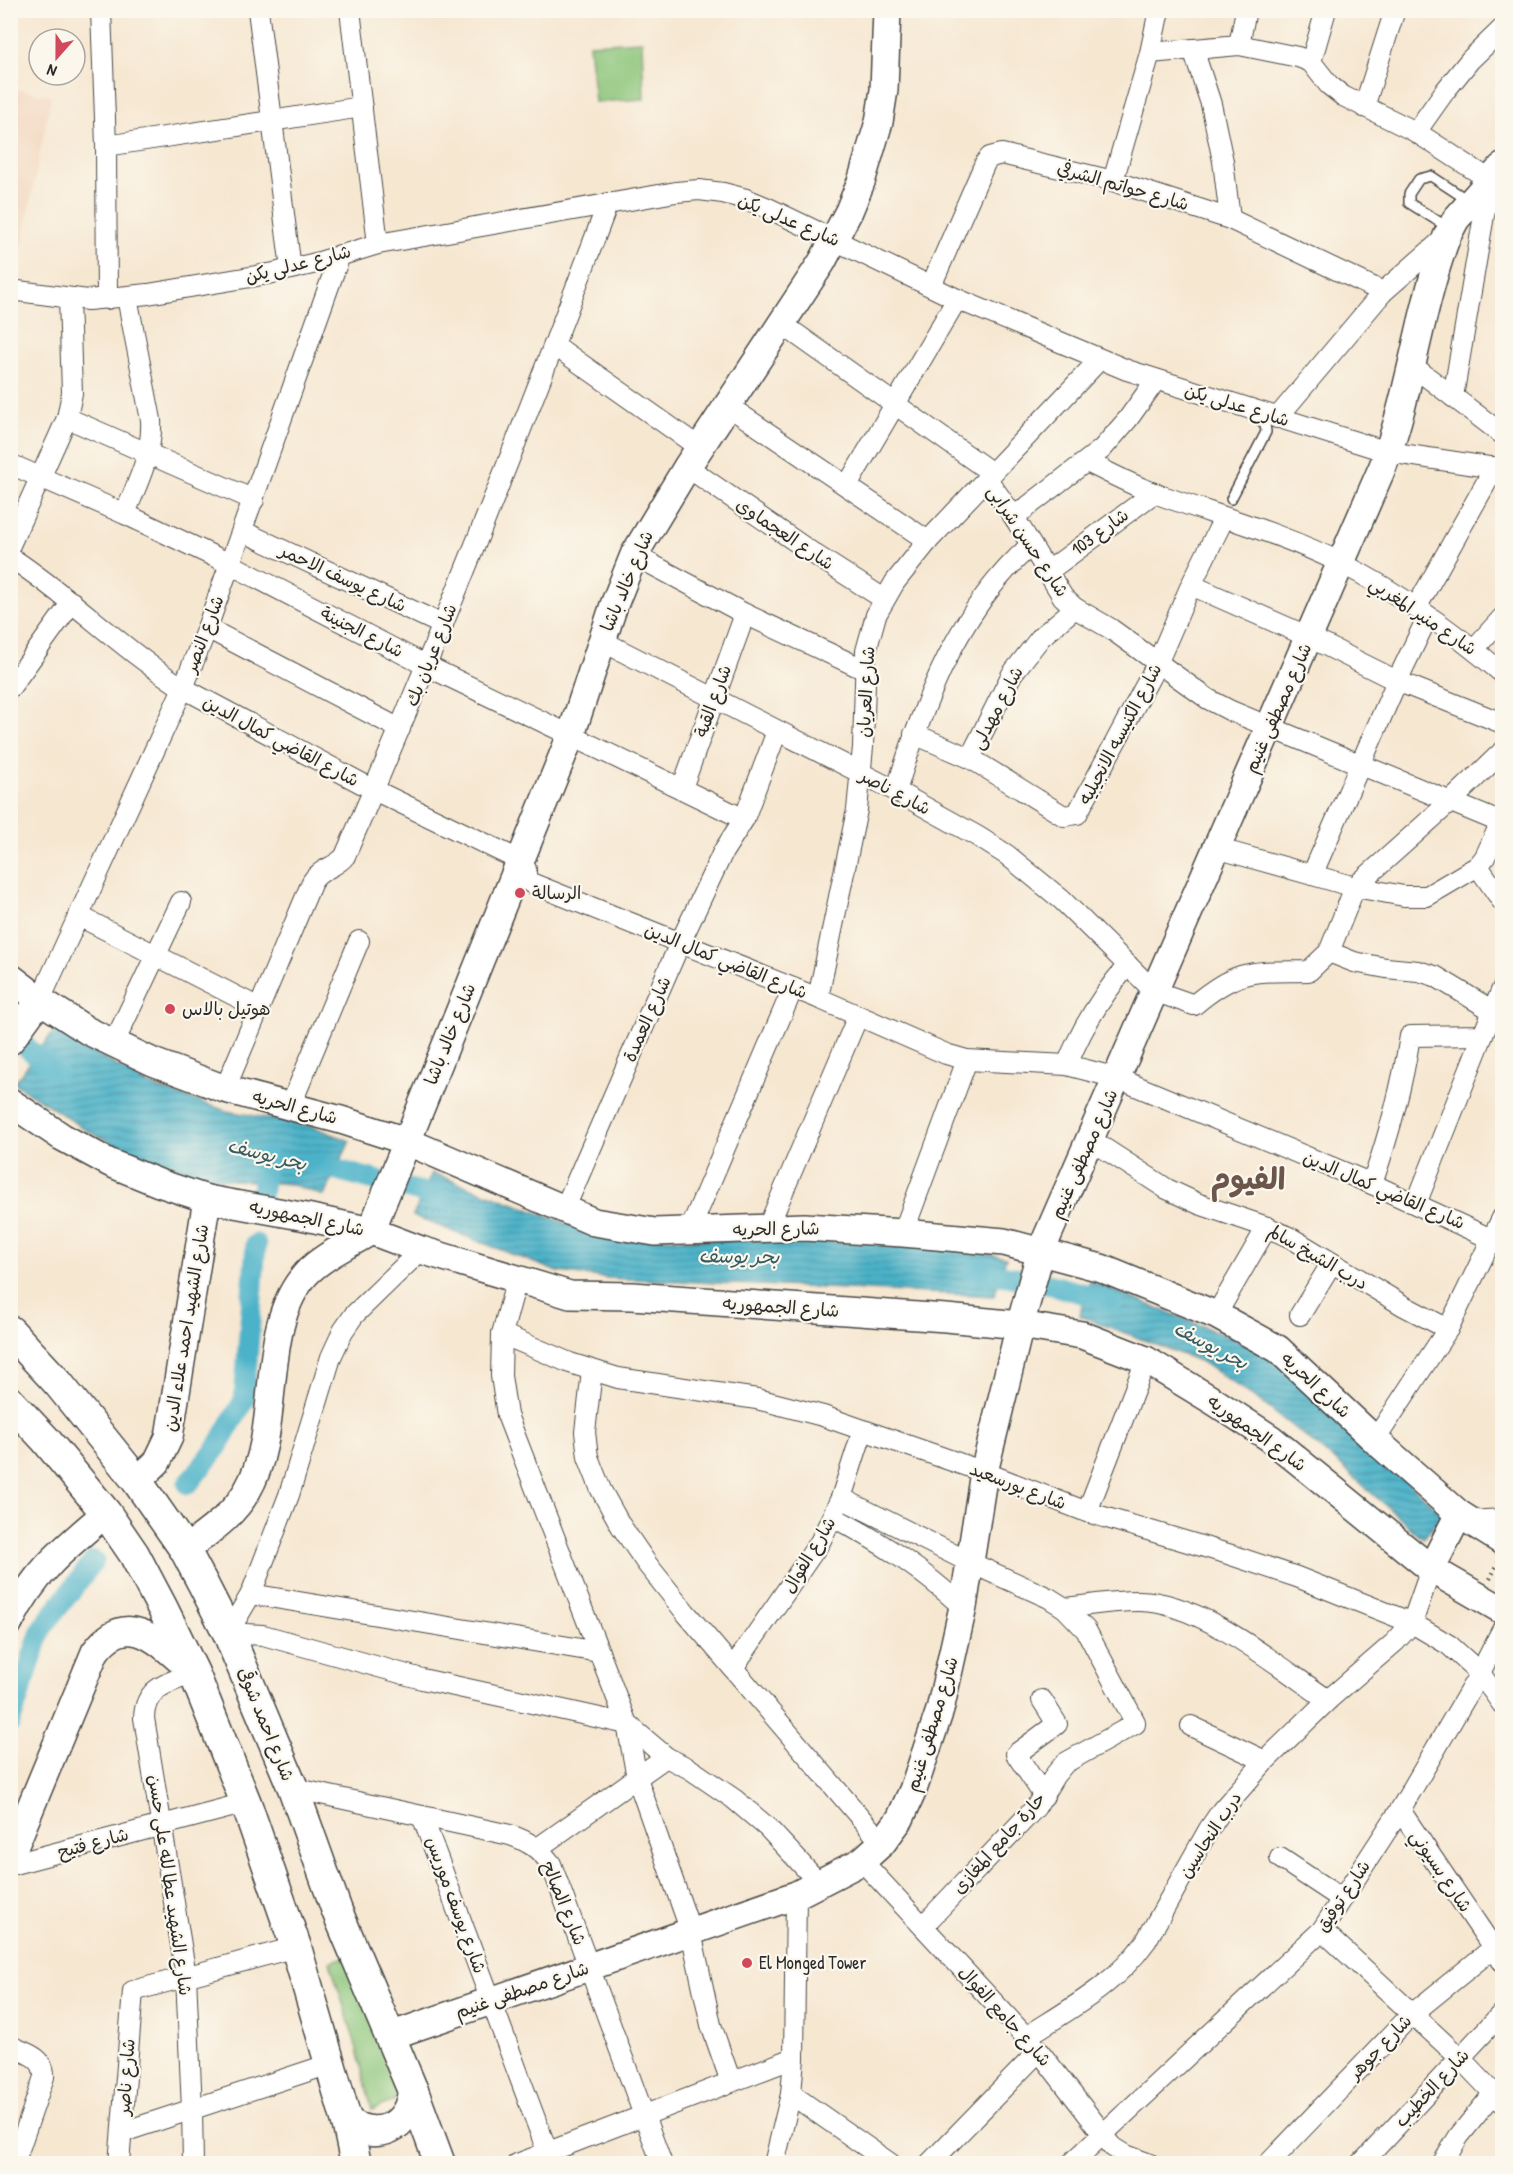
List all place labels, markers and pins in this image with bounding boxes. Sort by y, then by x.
place label: الرسالة [532,880,581,905]
marker: الرسالة [513,886,527,900]
place label: هوتيل بالاس [182,996,271,1021]
marker: هوتيل بالاس [163,1002,177,1016]
place label: El Monged Tower [759,1950,866,1975]
marker: El Monged Tower [740,1956,754,1970]

